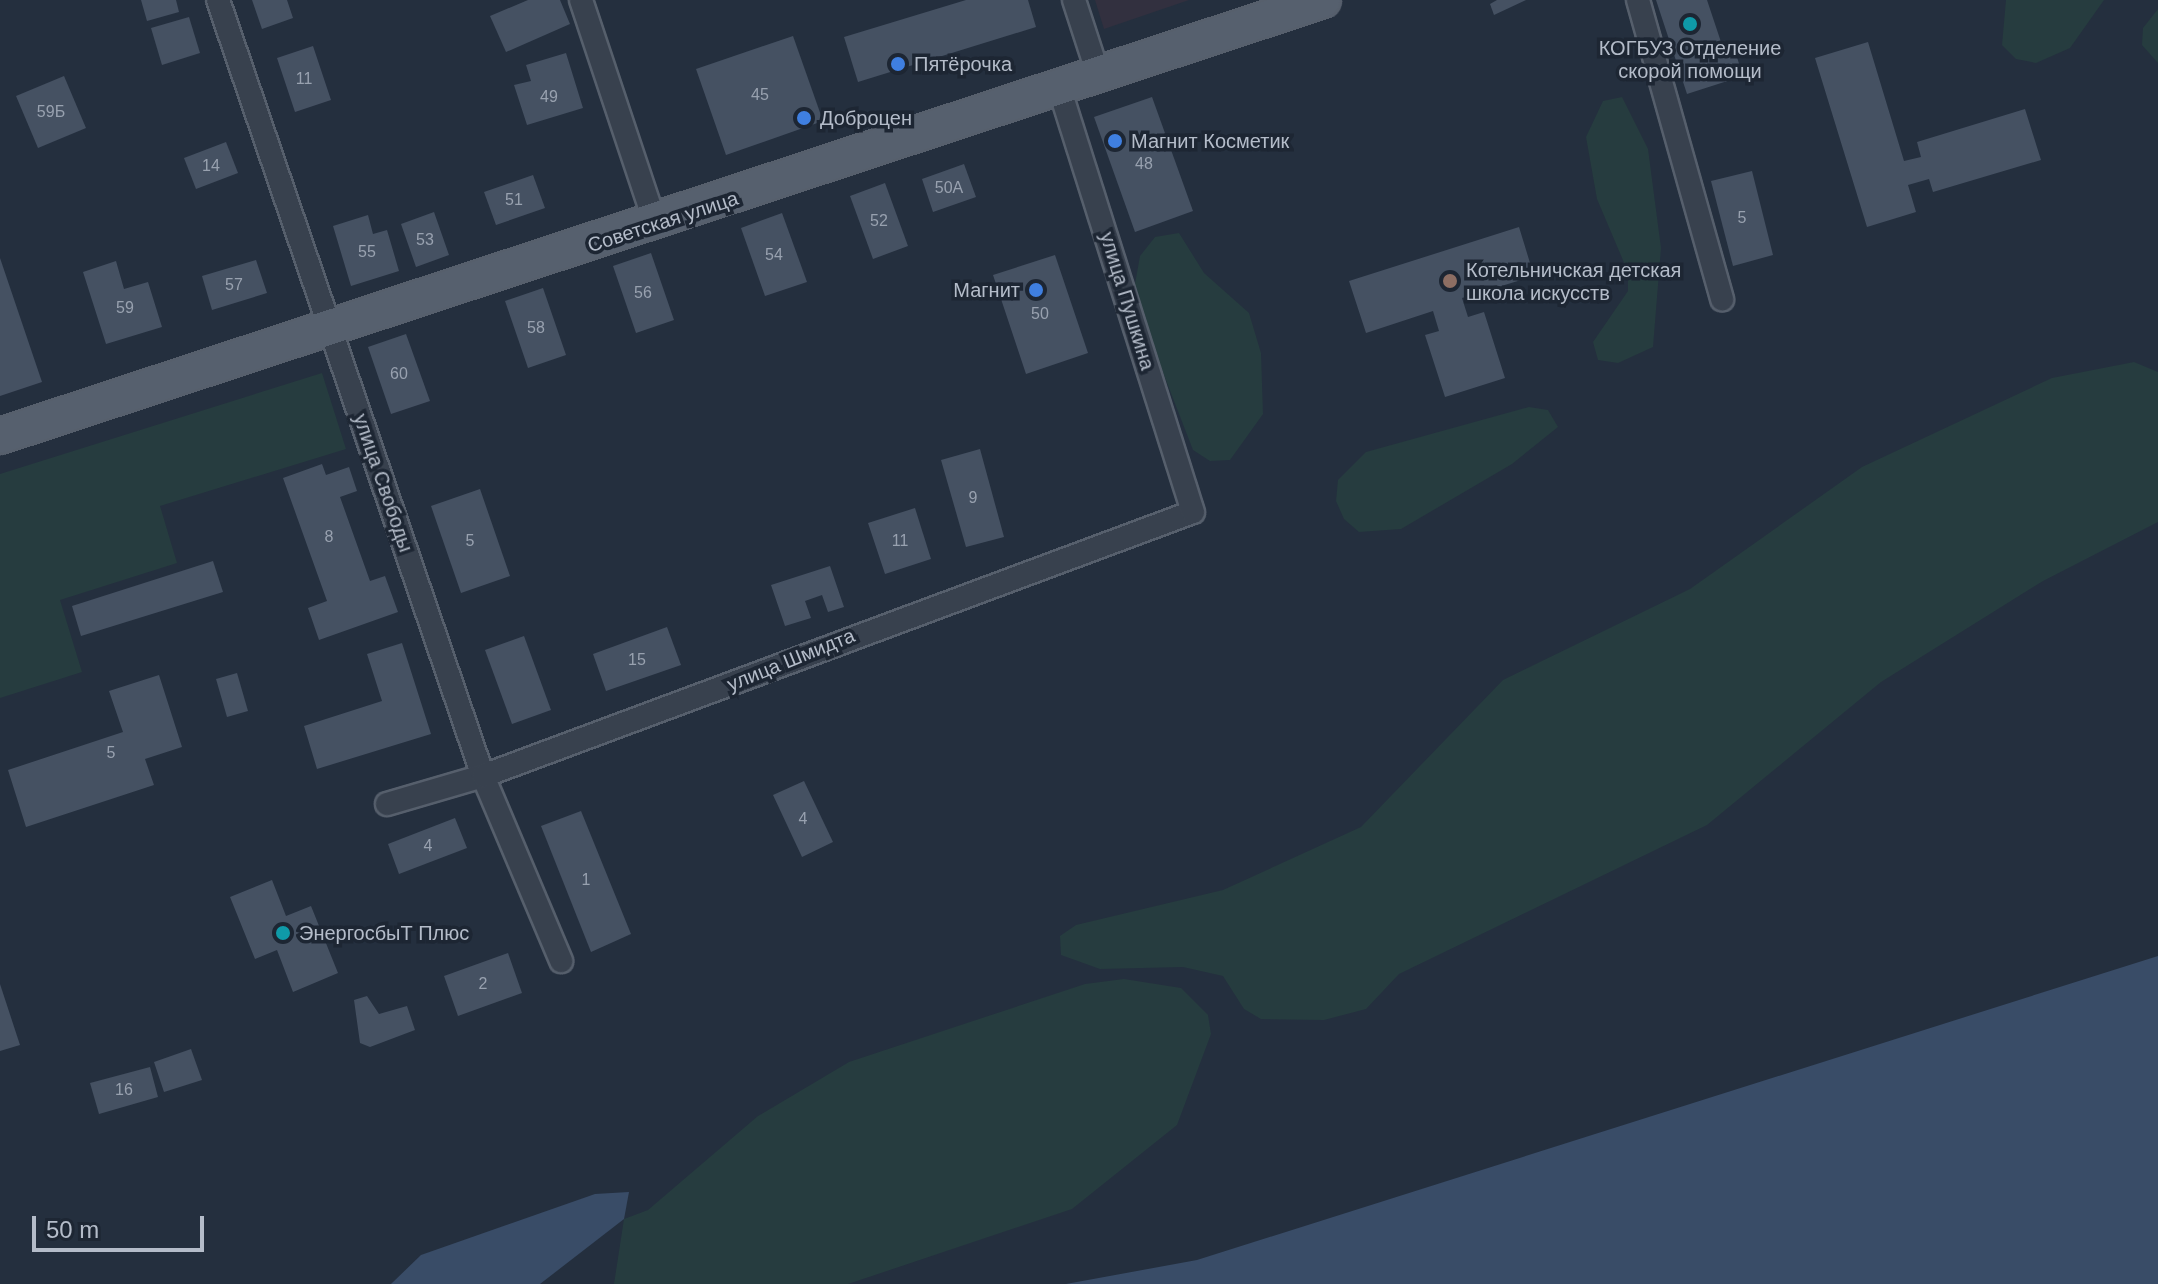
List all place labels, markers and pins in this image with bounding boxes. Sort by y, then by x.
marker: КОГБУЗ Отделение скорой помощи [1681,15,1699,33]
place label: КОГБУЗ Отделение скорой помощи [1599,36,1781,83]
place label: Пятёрочка [914,52,1012,76]
marker: Пятёрочка [889,55,907,73]
place label: Доброцен [820,106,912,130]
marker: Доброцен [795,109,813,127]
place label: Магнит Косметик [1131,129,1289,153]
marker: Магнит Косметик [1106,132,1124,150]
place label: Котельничская детская школа искусств [1466,258,1681,305]
marker: Котельничская детская школа искусств [1441,272,1459,290]
place label: Магнит [953,278,1020,302]
marker: Магнит [1027,281,1045,299]
place label: ЭнергосбыТ Плюс [299,921,469,945]
marker: ЭнергосбыТ Плюс [274,924,292,942]

